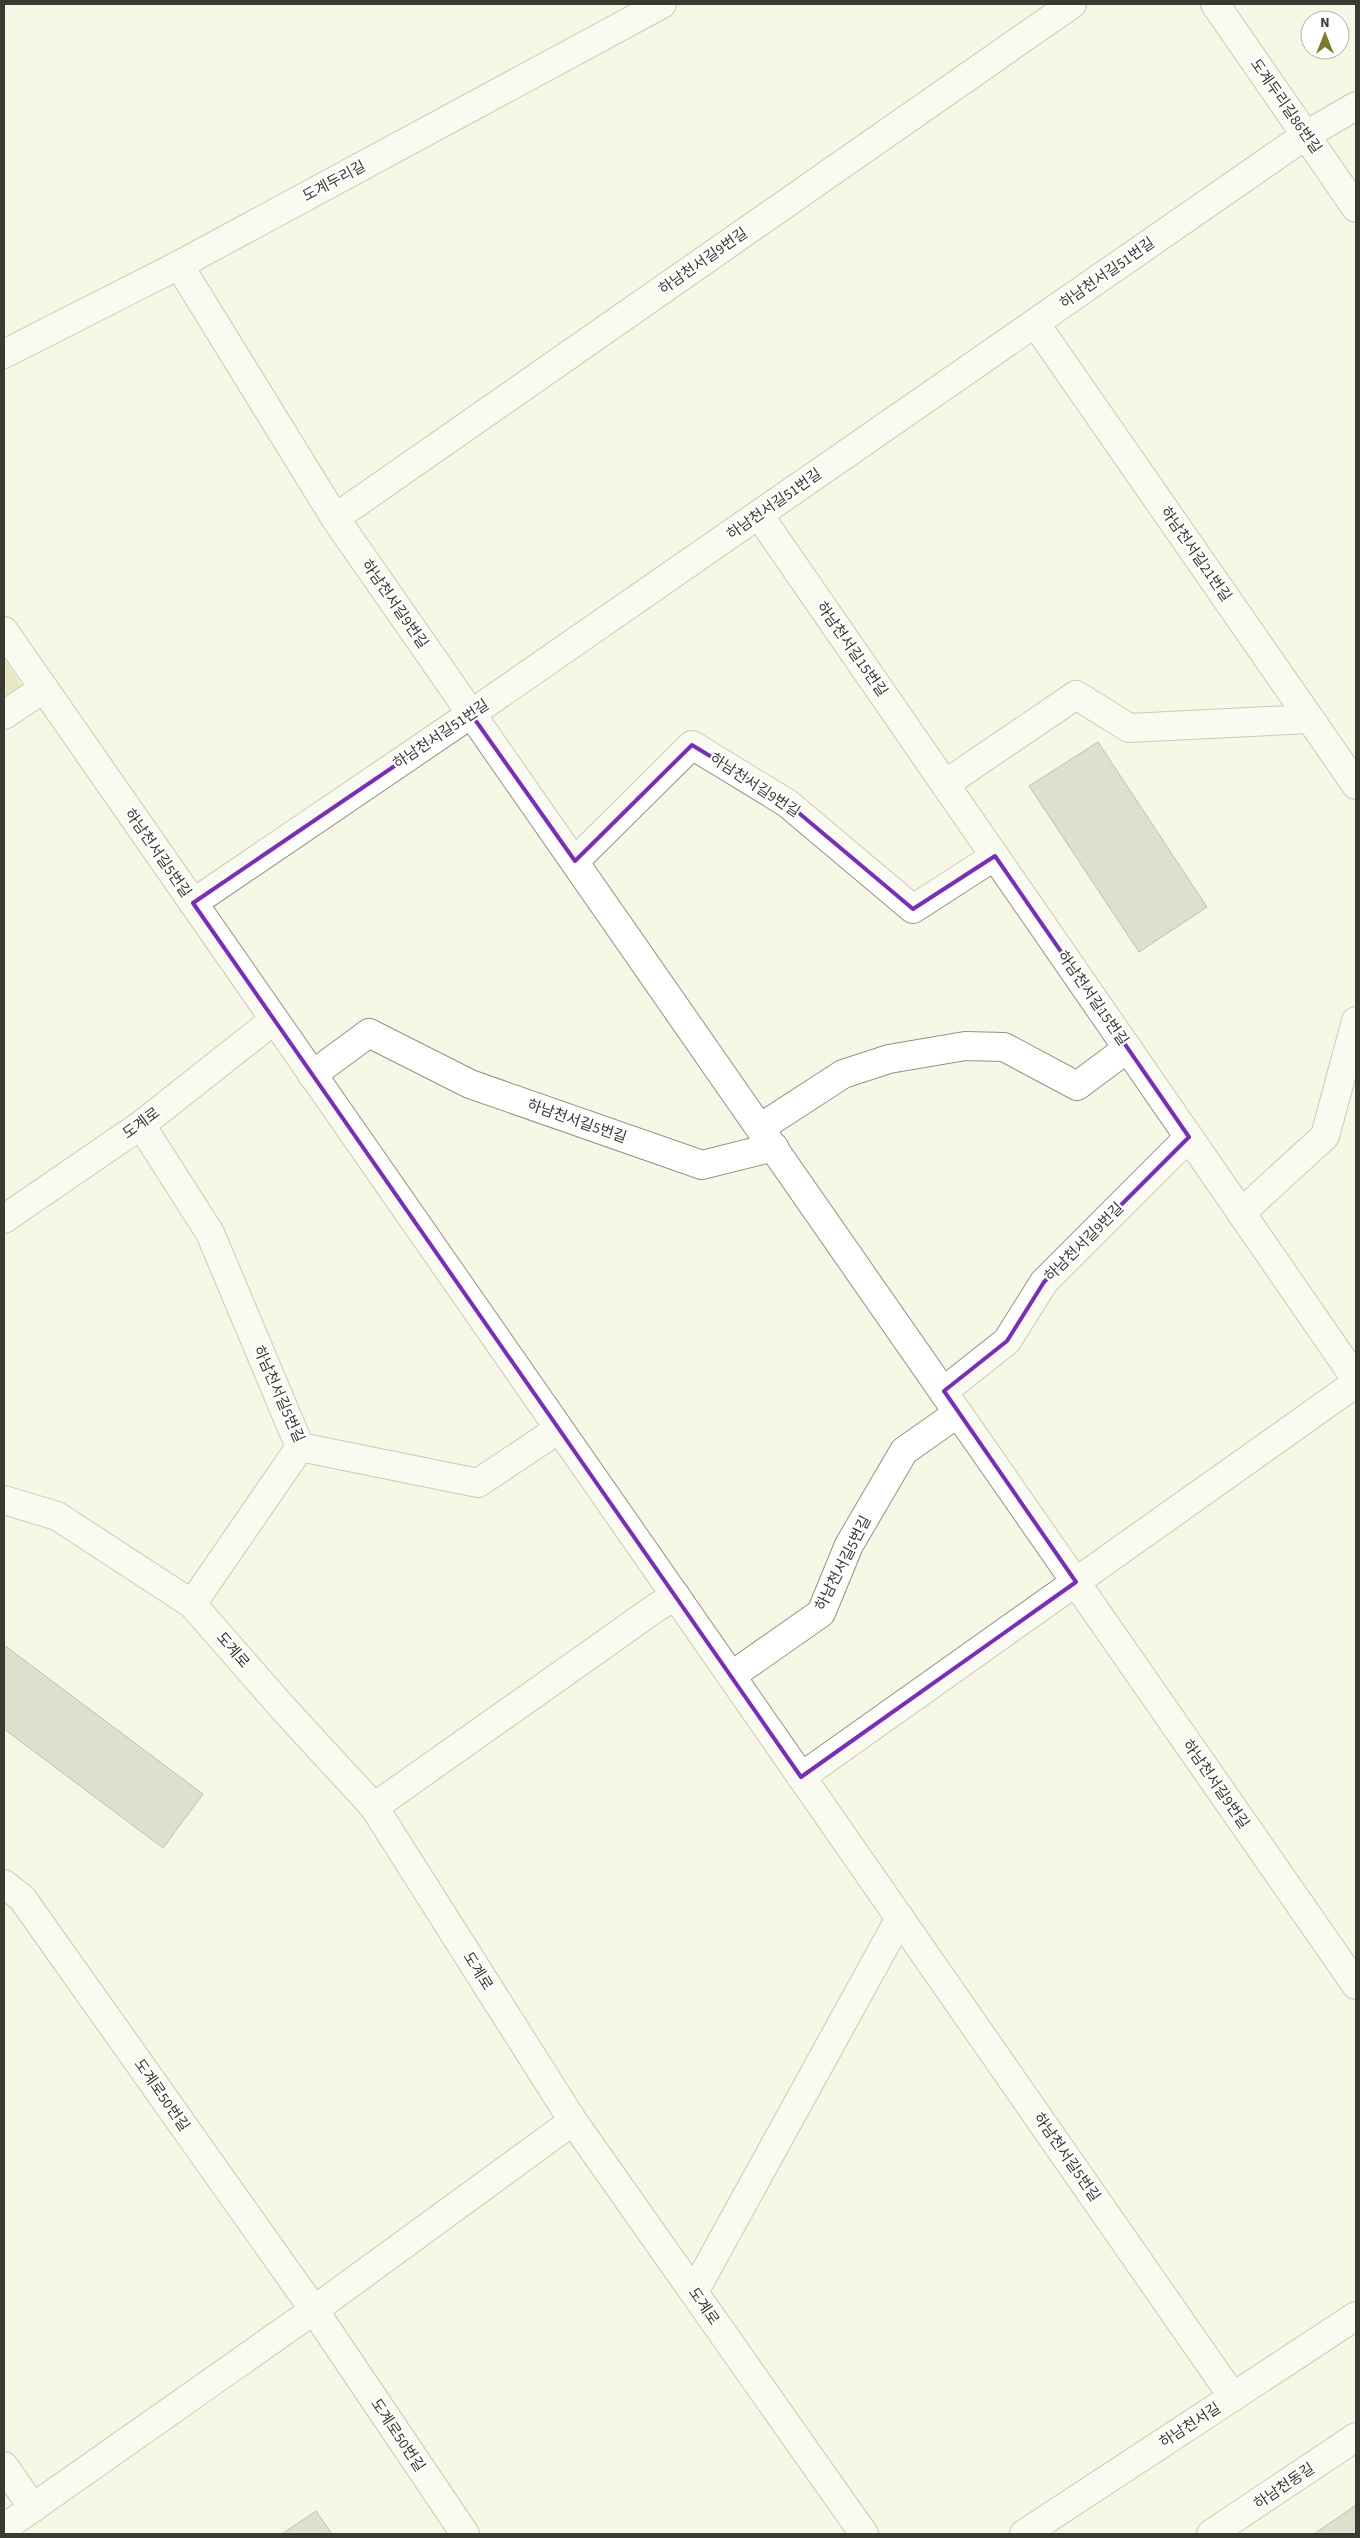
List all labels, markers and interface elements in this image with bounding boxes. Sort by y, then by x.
north arrow [1300,10,1350,60]
text: N [1320,13,1330,33]
street label: 도계두리길86번길 [1245,55,1326,158]
street label: 도계두리길 [299,156,370,207]
street label: 하남천서길9번길 [655,223,752,300]
street label: 하남천서길51번길 [1056,233,1159,314]
street label: 하남천서길51번길 [723,464,826,545]
street label: 하남천서길21번길 [1155,503,1236,606]
street label: 하남천서길9번길 [356,556,433,653]
street label: 하남천서길15번길 [811,598,892,701]
street label: 하남천서길51번길 [389,695,493,774]
street label: 하남천서길9번길 [705,748,804,823]
street label: 하남천서길5번길 [119,805,196,902]
street label: 하남천서길15번길 [1052,947,1133,1050]
street label: 하남천서길5번길 [524,1095,629,1148]
street label: 도계로 [118,1103,164,1144]
street label: 하남천서길9번길 [1040,1198,1129,1287]
street label: 하남천서길5번길 [248,1342,309,1446]
street label: 하남천서길5번길 [810,1512,876,1614]
street label: 도계로 [211,1628,254,1673]
street label: 하남천서길9번길 [1177,1736,1254,1833]
street label: 도계로 [458,1948,497,1994]
street label: 도계로50번길 [129,2055,194,2136]
street label: 하남천서길5번길 [1028,2109,1105,2206]
street label: 도계로 [683,2283,724,2329]
street label: 도계로50번길 [365,2395,430,2476]
street label: 하남천서길 [1156,2398,1225,2453]
street label: 하남천동길 [1250,2458,1319,2514]

